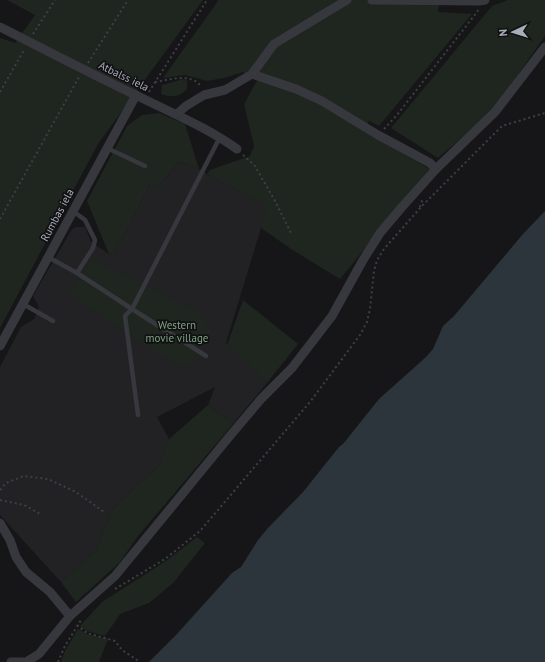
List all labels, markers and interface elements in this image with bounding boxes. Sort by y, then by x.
north arrow [493,12,533,52]
text: N [496,29,510,37]
street label: Atbalss iela [97,58,151,94]
street label: Rumbas iela [37,186,77,244]
park label: Western movie village [146,318,209,345]

